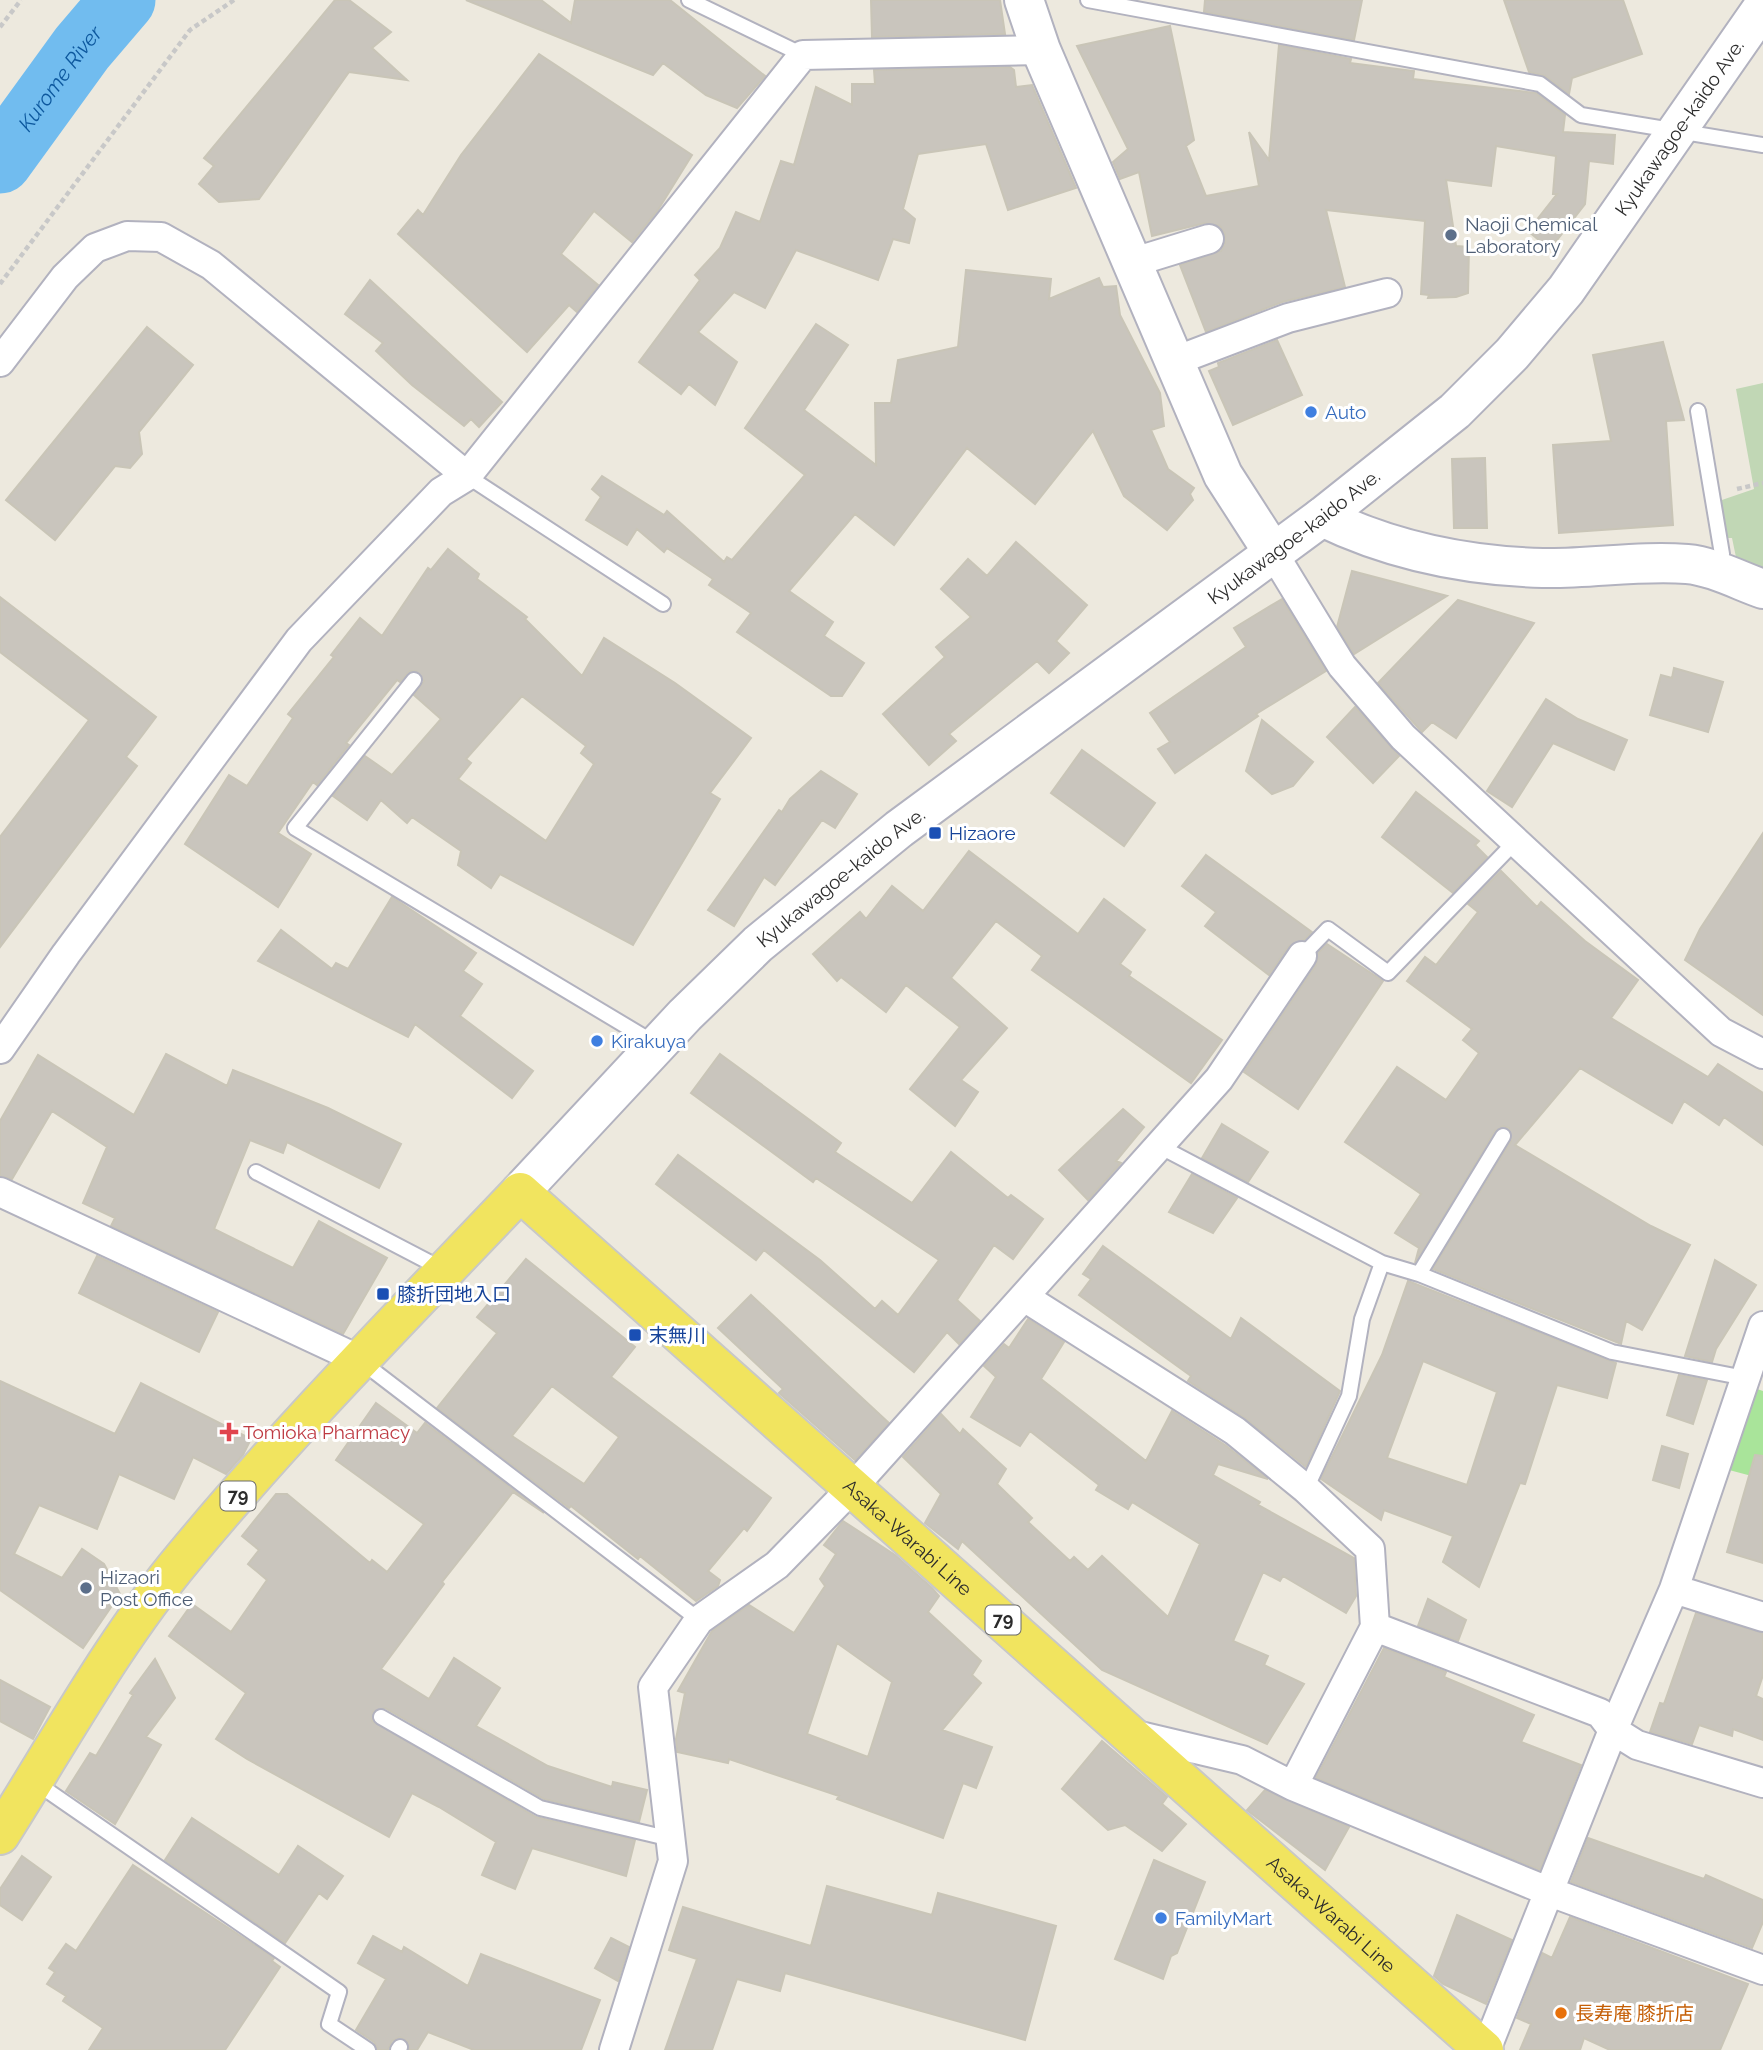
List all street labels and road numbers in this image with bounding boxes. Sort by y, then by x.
street label: Kyukawagoe-kaido Ave. [1610,35,1748,220]
street label: Kyukawagoe-kaido Ave. [1203,464,1384,609]
street label: Kyukawagoe-kaido Ave. [752,803,929,952]
street label: Asaka-Warabi Line [839,1474,976,1600]
road number: 79 [220,1482,256,1511]
road number: 79 [986,1605,1020,1634]
street label: Asaka-Warabi Line [1263,1851,1400,1977]

